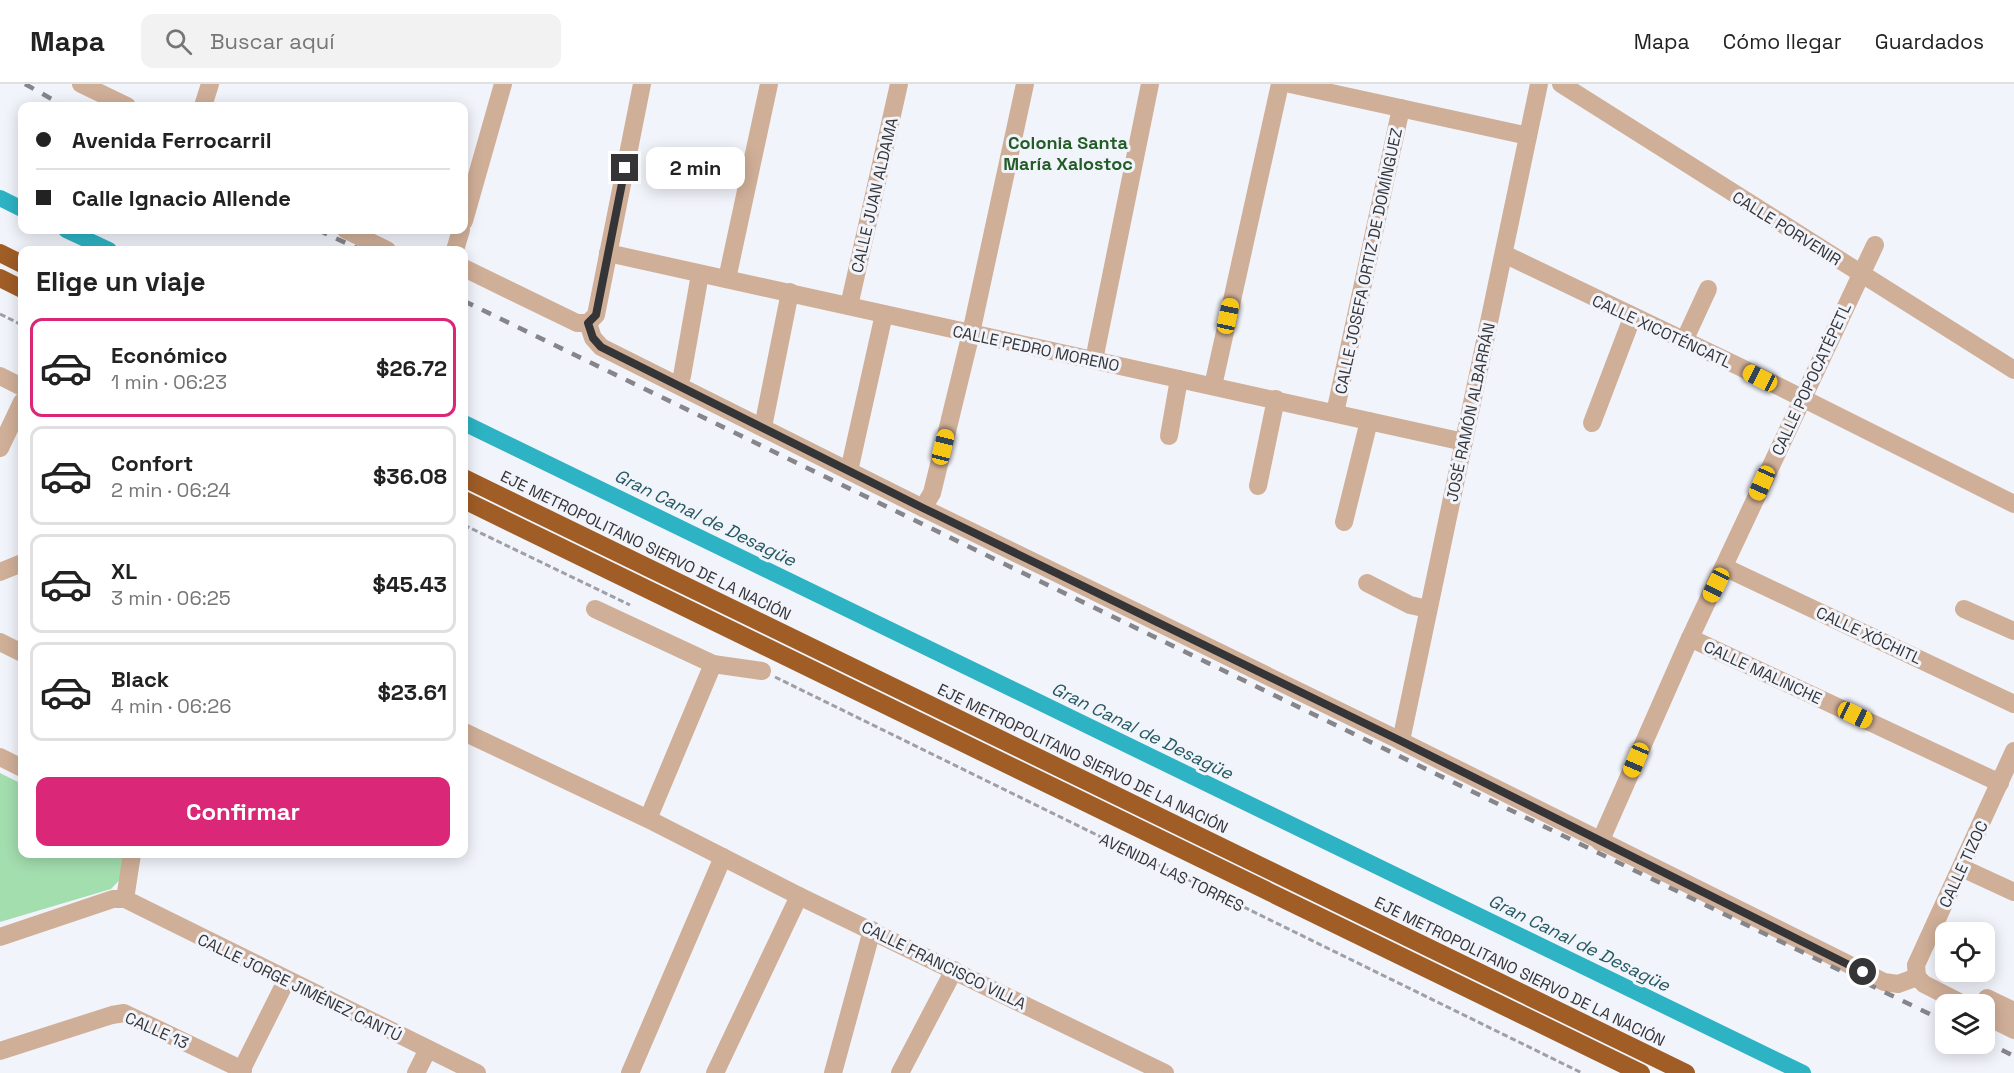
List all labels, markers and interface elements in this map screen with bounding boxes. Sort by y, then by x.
search box [141,14,561,68]
text: Mapa [30,23,105,59]
icon: search [162,25,195,58]
text: Buscar aquí [210,27,335,55]
text: Mapa [1634,28,1690,55]
text: Cómo llegar [1723,28,1842,55]
text: Guardados [1875,28,1984,55]
street label: CALLE JUAN ALDAMA [846,115,903,275]
text: Avenida Ferrocarril [72,126,272,154]
street label: CALLE JOSEFA ORTIZ DE DOMÍNGUEZ [1330,126,1407,396]
district label: Colonia Santa María Xalostoc [1003,131,1133,175]
callout: 2 min [646,147,745,189]
route end [611,154,638,181]
text: 2 min [670,155,721,181]
text: Calle Ignacio Allende [72,184,291,212]
street label: CALLE PORVENIR [1728,187,1845,270]
text: Elige un viaje [36,264,206,299]
street label: CALLE XICOTÉNCATL [1589,290,1735,373]
car [1215,297,1241,335]
street label: CALLE POPOCATÉPETL [1767,299,1856,459]
street label: CALLE PEDRO MORENO [951,321,1121,376]
street label: JOSÉ RAMÓN ALBARRÁN [1441,321,1500,504]
icon: car [39,341,93,395]
text: Económico [111,341,228,369]
text: $26.72 [376,354,447,382]
car [1740,362,1780,394]
text: 1 min · 06:23 [111,369,227,395]
car [930,427,956,467]
icon: car [39,449,93,503]
text: Confort [111,449,193,477]
text: $36.08 [373,462,447,490]
car [1746,463,1778,503]
water label: Gran Canal de Desagüe [611,464,801,572]
street label: EJE METROPOLITANO SIERVO DE LA NACIÓN [497,466,795,625]
text: 2 min · 06:24 [111,477,231,503]
icon: car [39,557,93,611]
text: XL [111,557,137,585]
car [1700,565,1732,605]
text: $45.43 [373,570,447,598]
text: 3 min · 06:25 [111,585,231,611]
street label: CALLE XÓCHITL [1813,602,1925,669]
street label: CALLE MALINCHE [1700,636,1825,709]
icon: car [39,665,93,719]
text: Black [111,665,169,693]
water label: Gran Canal de Desagüe [1048,677,1238,785]
text: $23.61 [377,678,447,706]
street label: EJE METROPOLITANO SIERVO DE LA NACIÓN [934,679,1232,838]
text: 4 min · 06:26 [111,693,231,719]
car [1835,699,1875,731]
car [1621,740,1651,780]
button: Confirmar [36,777,450,846]
street label: CALLE TIZOC [1934,817,1993,911]
street label: AVENIDA LAS TORRES [1096,828,1248,917]
water label: Gran Canal de Desagüe [1485,889,1675,997]
street label: EJE METROPOLITANO SIERVO DE LA NACIÓN [1371,892,1669,1051]
street label: CALLE FRANCISCO VILLA [858,916,1029,1014]
map controls [1935,922,1995,1054]
button: locate [1935,922,1995,982]
street label: CALLE JORGE JIMÉNEZ CANTÚ [194,929,405,1046]
route start [1849,958,1876,985]
button: layers [1935,994,1995,1054]
street label: CALLE 13 [122,1007,192,1054]

